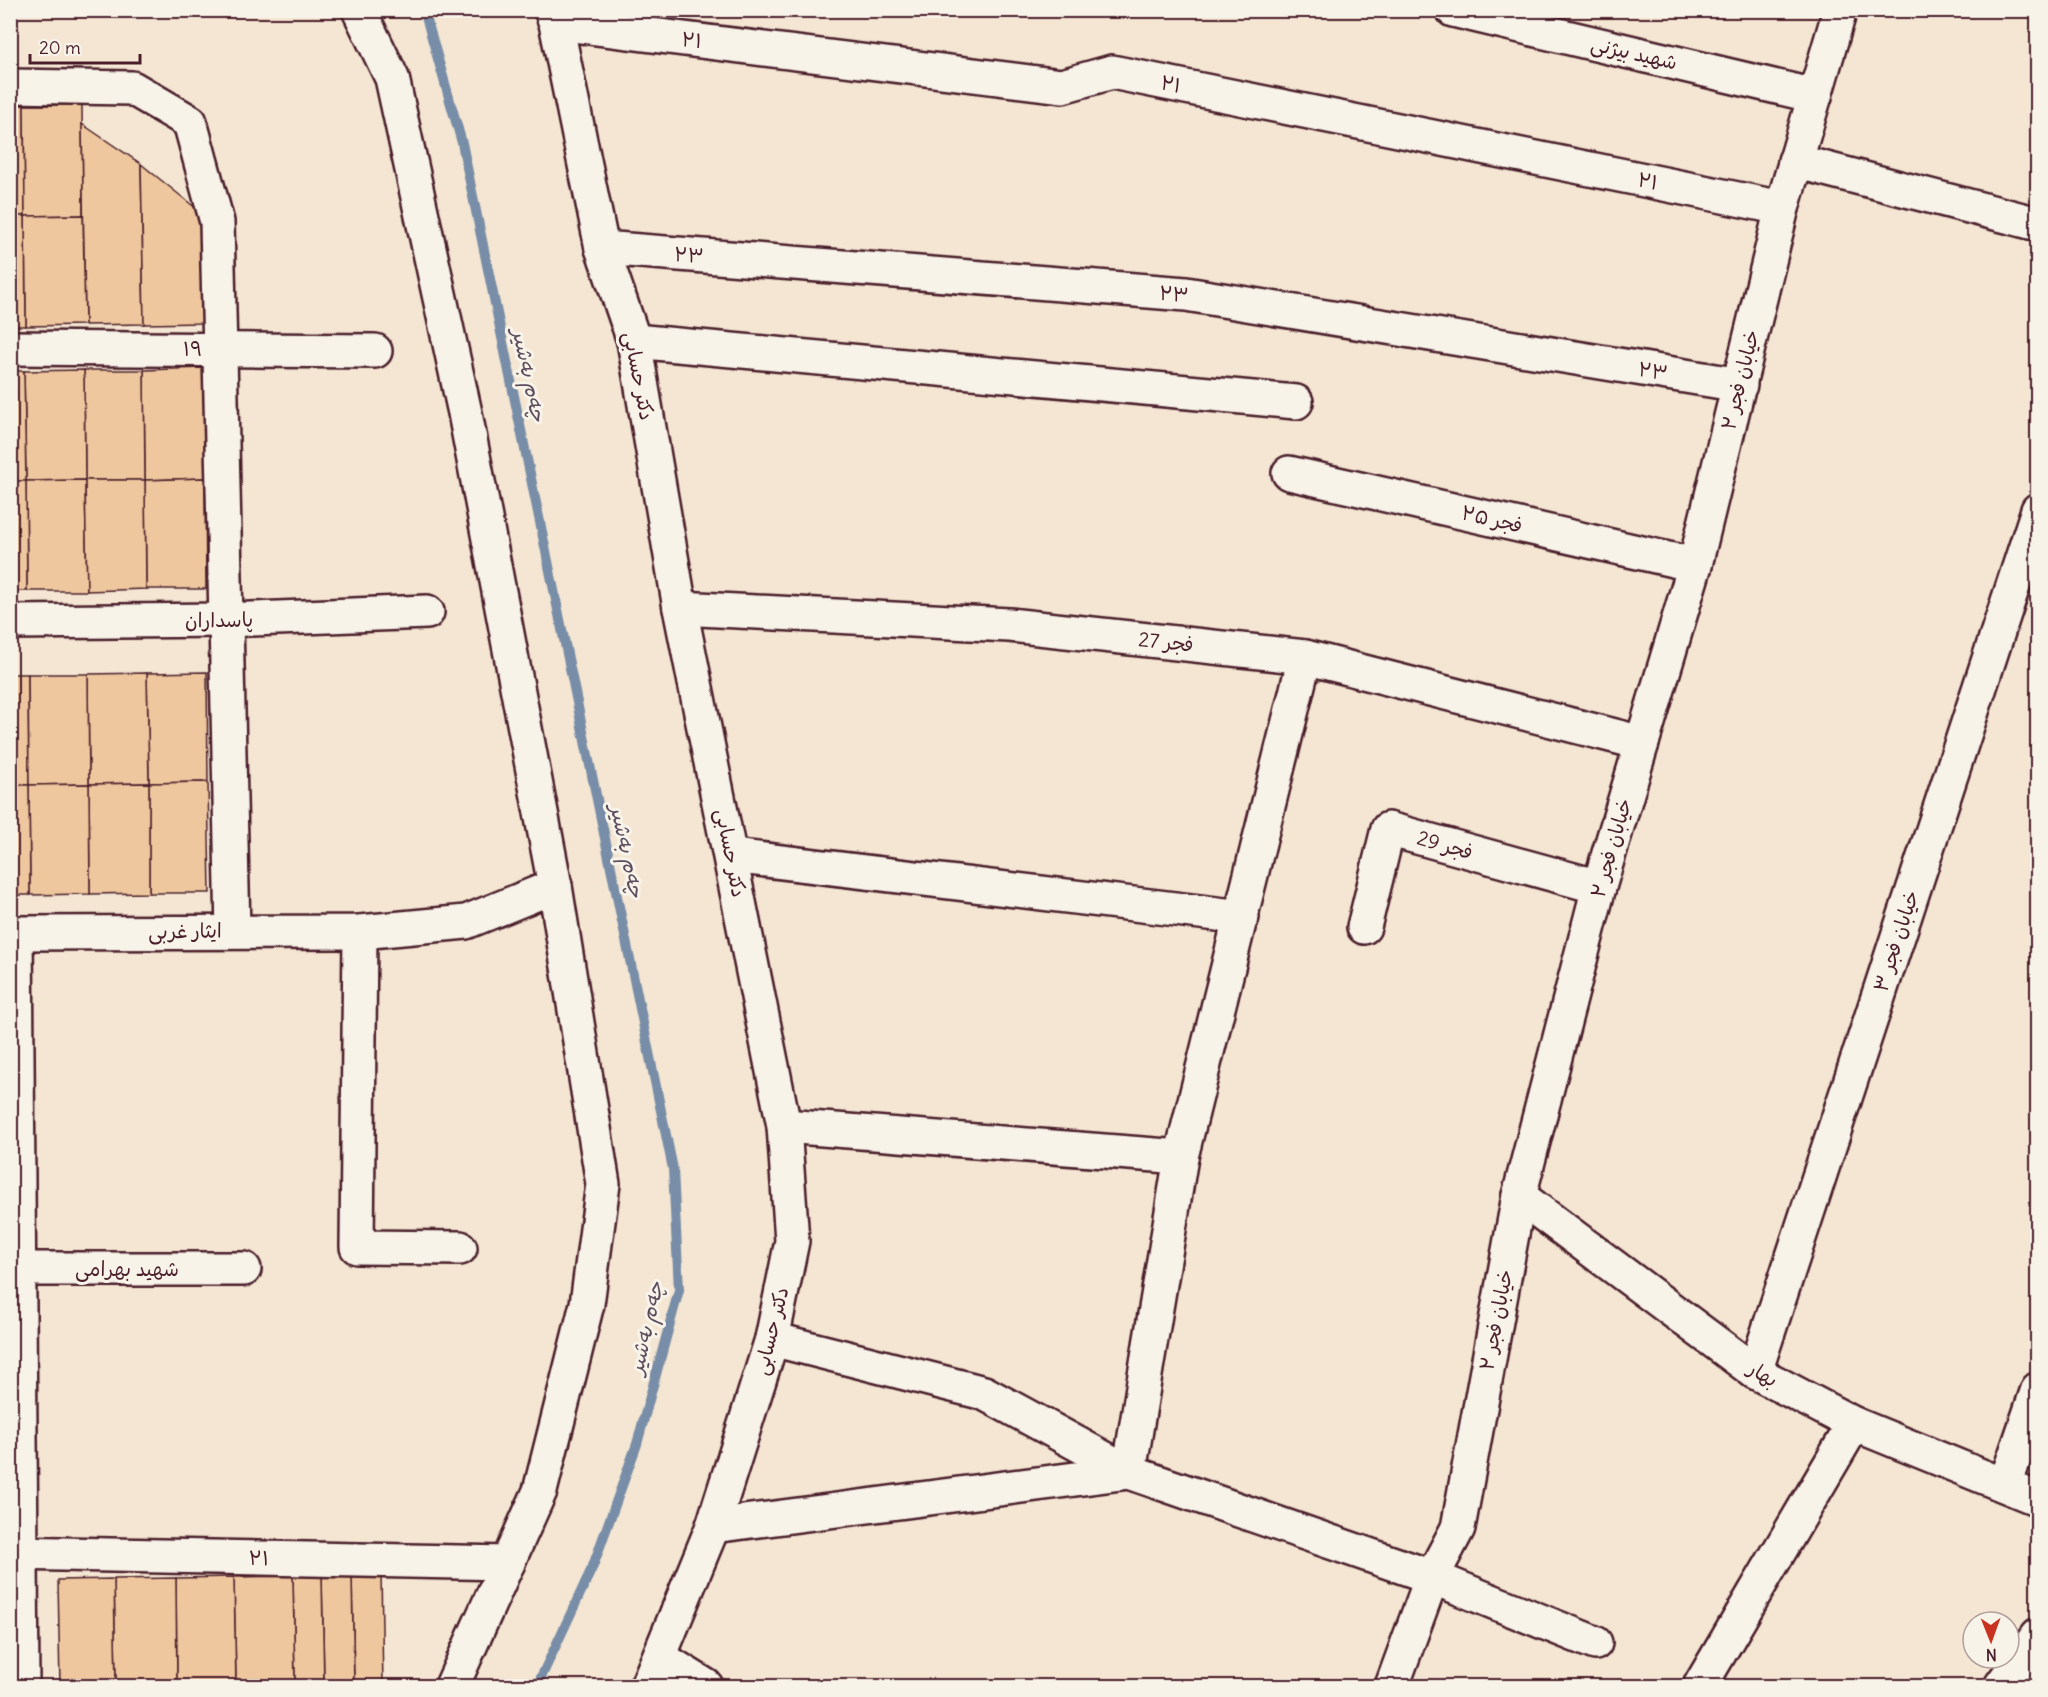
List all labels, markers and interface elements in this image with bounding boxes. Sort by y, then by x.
street label: ۲۱ [680,26,704,53]
scale bar [30,27,140,65]
street label: شهید بیژنی [1588,30,1680,76]
text: 20 m [39,36,81,59]
street label: ۲۱ [1158,69,1184,98]
street label: ۲۱ [1635,166,1661,195]
street label: ۲۳ [673,241,705,268]
street label: ۲۳ [1158,280,1190,307]
water label: چەم بەشیر [503,323,553,425]
street label: خیابان فجر ۲ [1715,327,1764,433]
street label: دکتر حسابی [618,330,660,422]
street label: ۱۹ [183,336,203,361]
street label: ۲۳ [1636,356,1670,385]
street label: فجر ۲۵ [1459,499,1525,538]
street label: پاسداران [185,606,253,634]
street label: فجر 27 [1137,626,1195,657]
street label: خیابان فجر ۲ [1584,795,1637,900]
water label: چەم بەشیر [601,799,651,901]
street label: دکتر حسابی [710,807,752,899]
street label: فجر 29 [1414,825,1476,864]
street label: خیابان فجر ۳ [1867,887,1924,995]
street label: ایثار غربی [148,917,222,945]
street label: شهید بهرامی [75,1256,179,1282]
street label: خیابان فجر ۲ [1473,1267,1518,1372]
water label: چەم بەشیر [621,1278,672,1381]
street label: دکتر حسابی [748,1284,794,1378]
street label: بهار [1742,1354,1783,1392]
street label: ۲۱ [248,1545,270,1570]
north arrow [1961,1610,2021,1670]
text: N [1986,1645,1997,1665]

